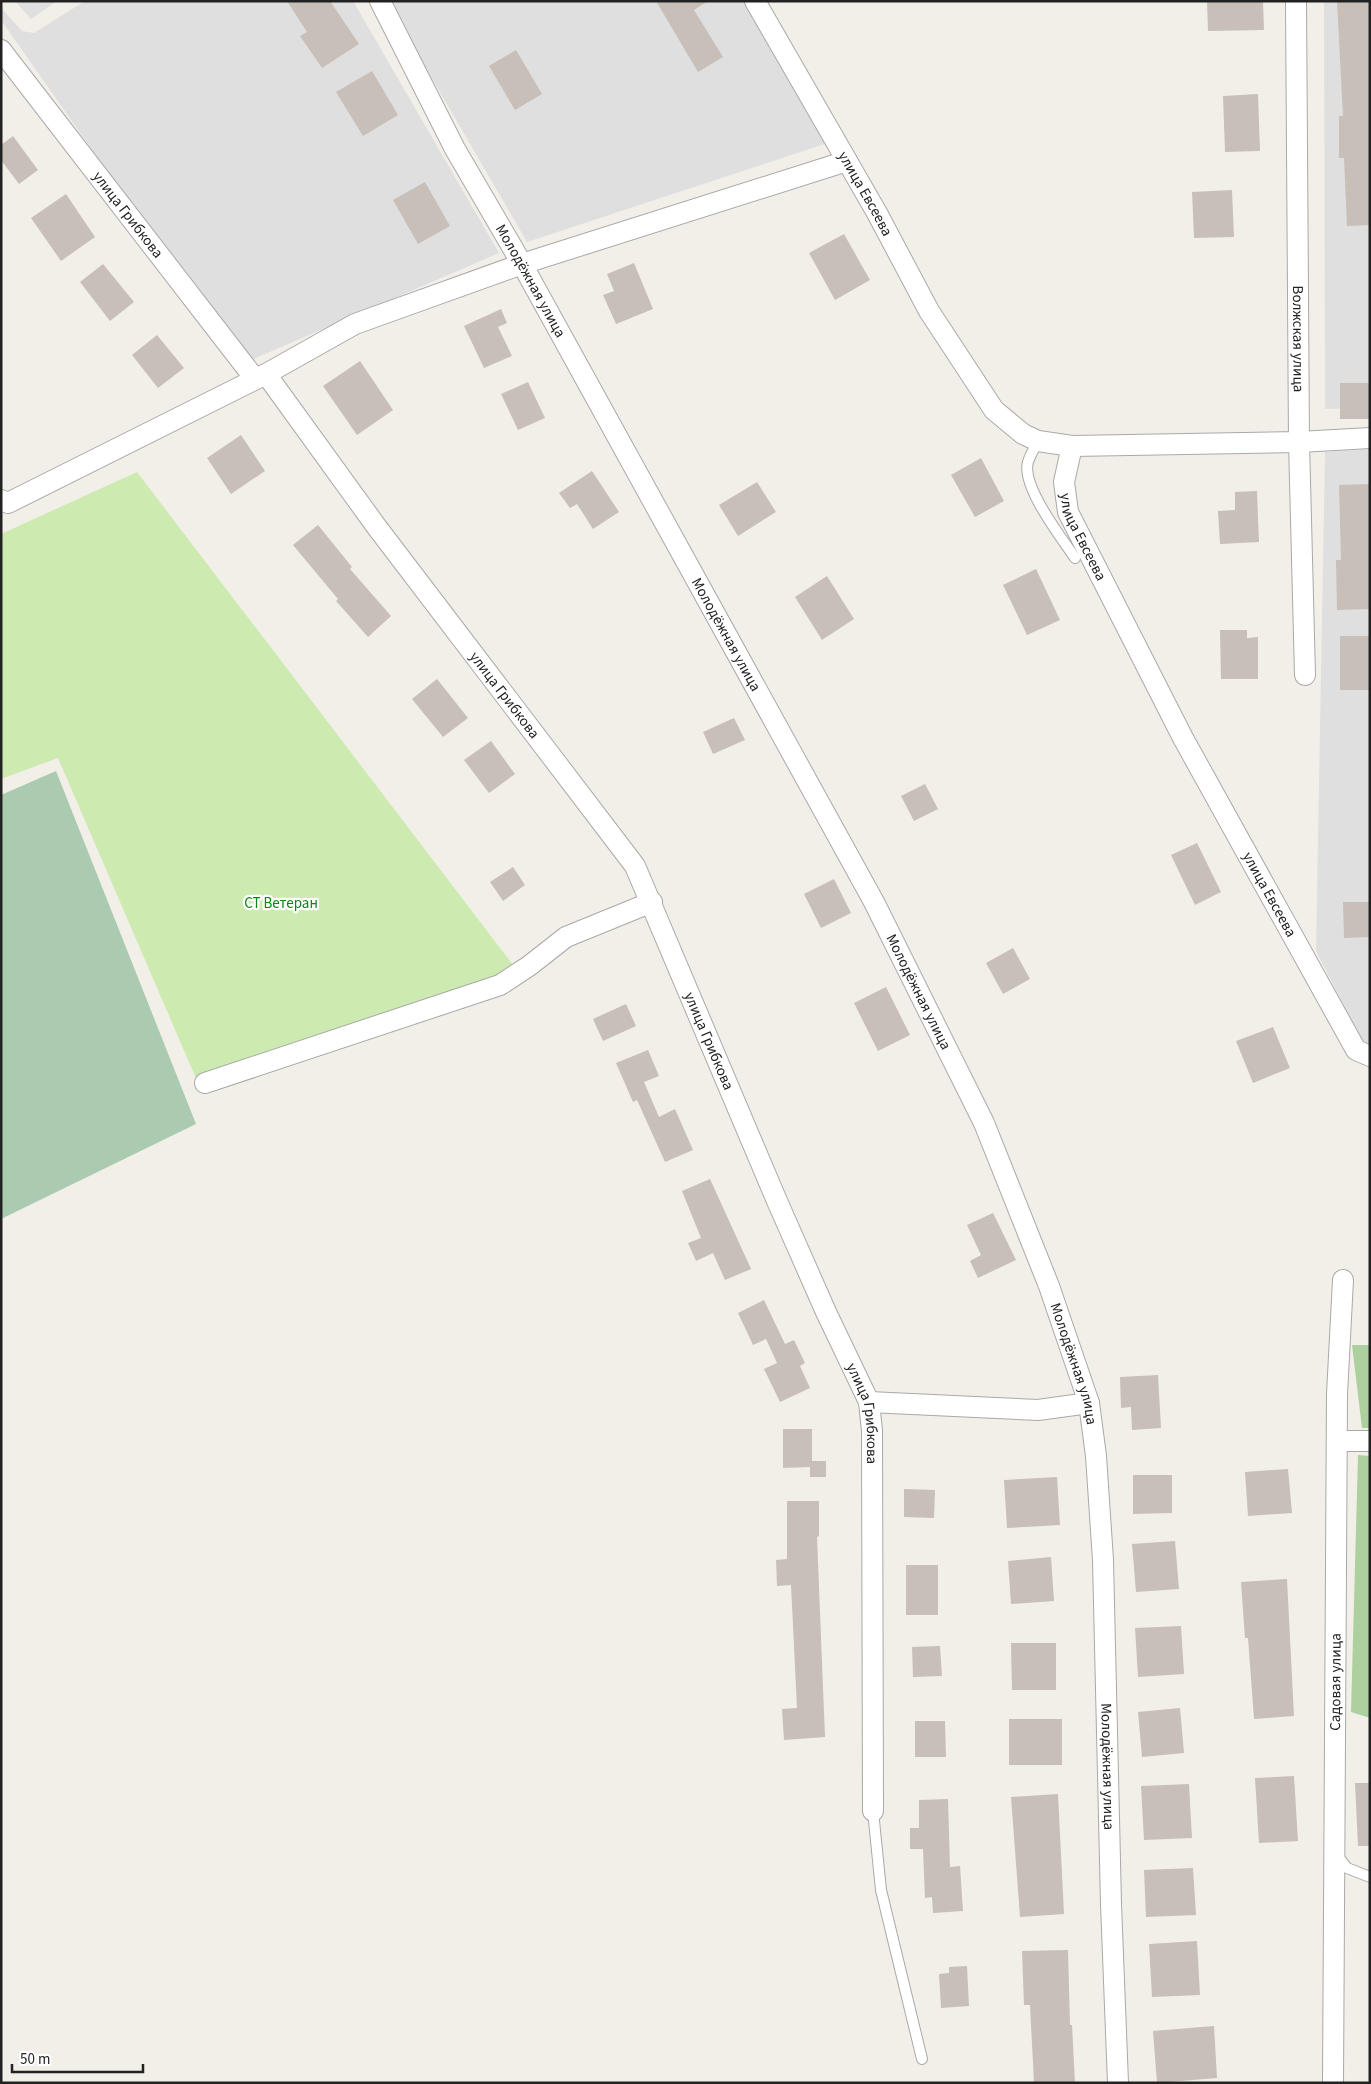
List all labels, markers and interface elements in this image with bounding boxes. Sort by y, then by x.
street label: улица Евсеева [833,147,897,240]
street label: улица Грибкова [87,167,168,263]
street label: Молодёжная улица [490,221,571,342]
street label: Волжская улица [1287,286,1309,392]
street label: улица Евсеева [1055,492,1111,584]
street label: Молодёжная улица [686,574,766,695]
street label: улица Грибкова [464,647,544,743]
street label: улица Евсеева [1237,848,1301,941]
park label: СТ Ветеран [244,893,318,914]
street label: Молодёжная улица [881,931,956,1054]
street label: улица Грибкова [679,989,739,1093]
street label: Молодёжная улица [1045,1300,1102,1426]
street label: улица Грибкова [841,1360,882,1464]
street label: Садовая улица [1325,1633,1347,1731]
street label: Молодёжная улица [1095,1703,1119,1830]
scale bar [12,2042,144,2074]
text: 50 m [20,2049,50,2070]

